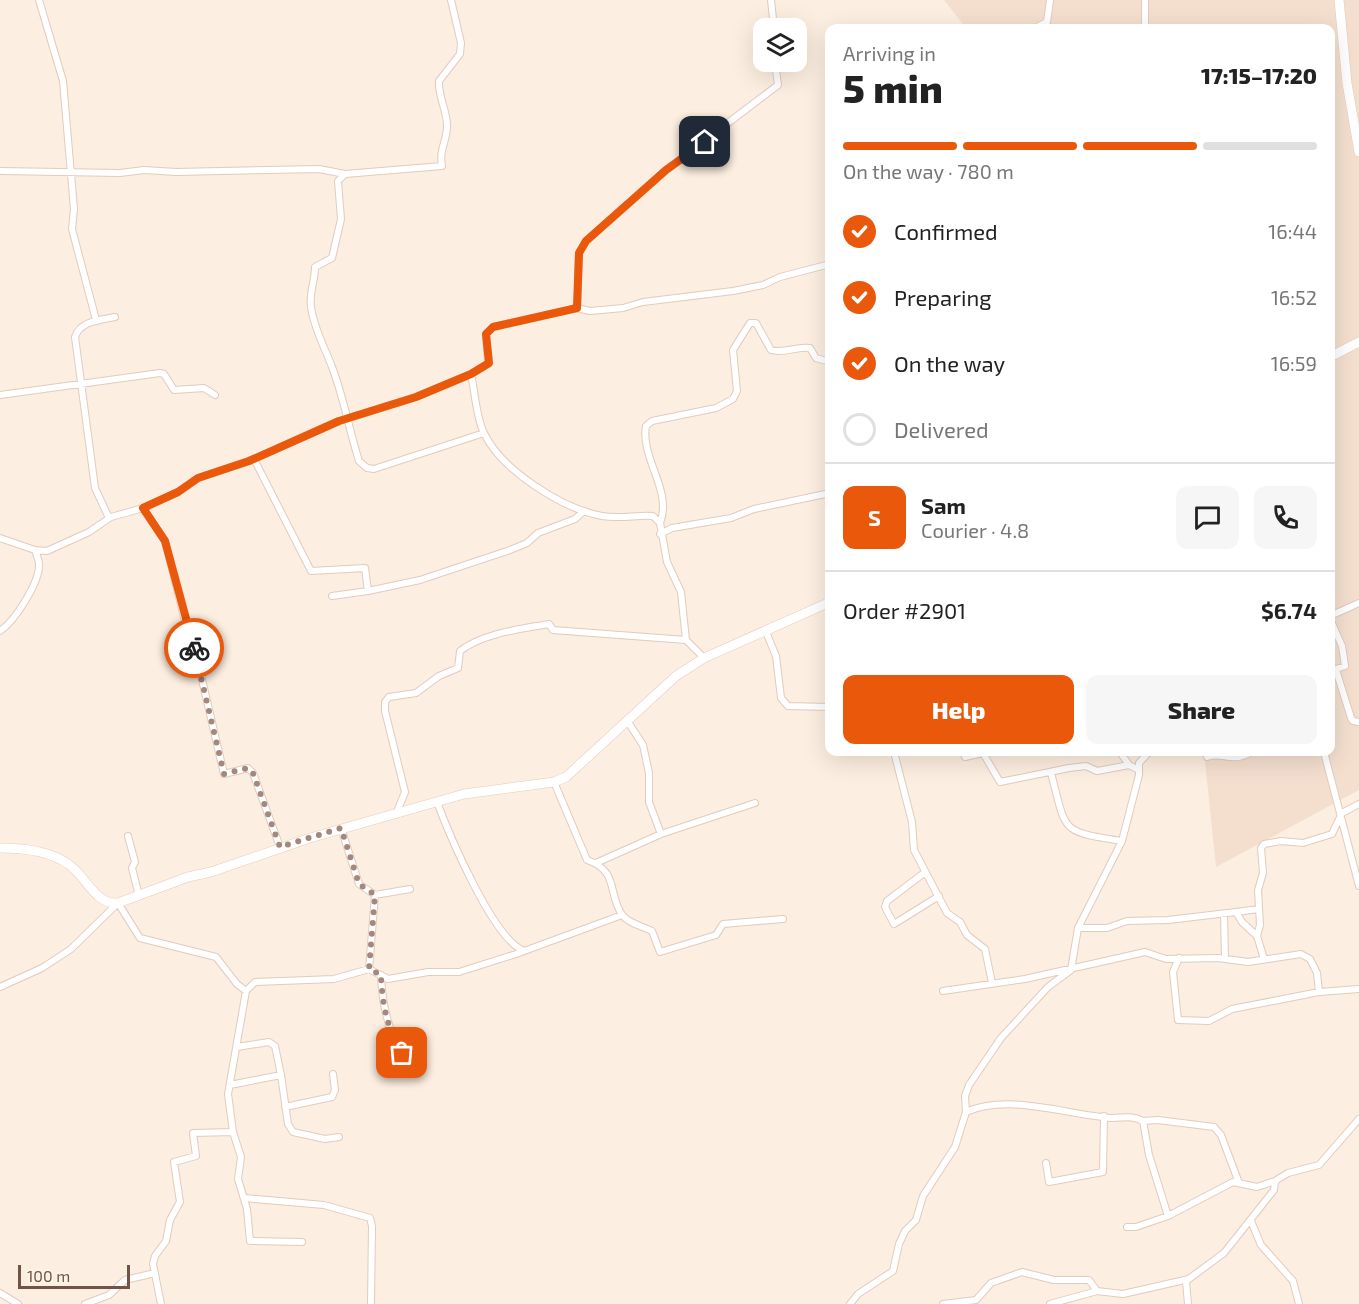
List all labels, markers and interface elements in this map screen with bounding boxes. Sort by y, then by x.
map controls [753,18,807,72]
button: layers [753,18,807,72]
text: Arriving in [843,41,936,65]
text: 17:15–17:20 [1201,62,1317,88]
text: 5 min [843,64,943,111]
pin [679,116,730,167]
icon: home [688,125,721,158]
text: On the way · 780 m [843,159,1014,183]
icon: check [843,215,876,248]
text: Confirmed [894,218,998,244]
text: 16:44 [1268,219,1317,243]
icon: check [843,281,876,314]
text: Preparing [894,284,992,310]
text: 16:52 [1271,285,1317,309]
icon: check [843,347,876,380]
text: On the way [894,350,1005,376]
text: 16:59 [1271,351,1317,375]
text: Delivered [894,416,989,442]
button: chat [1176,486,1239,549]
button: phone [1254,486,1317,549]
text: Sam [921,492,966,518]
text: S [868,504,881,530]
text: Courier · 4.8 [921,518,1029,542]
text: Order #2901 [843,597,966,623]
text: $6.74 [1261,597,1317,623]
courier [164,618,224,678]
icon: bike [178,632,211,665]
button: Help [843,675,1074,744]
button: Share [1086,675,1317,744]
pin [376,1027,427,1078]
icon: bag [385,1036,418,1069]
scale bar [18,1262,130,1290]
text: 100 m [27,1266,70,1285]

